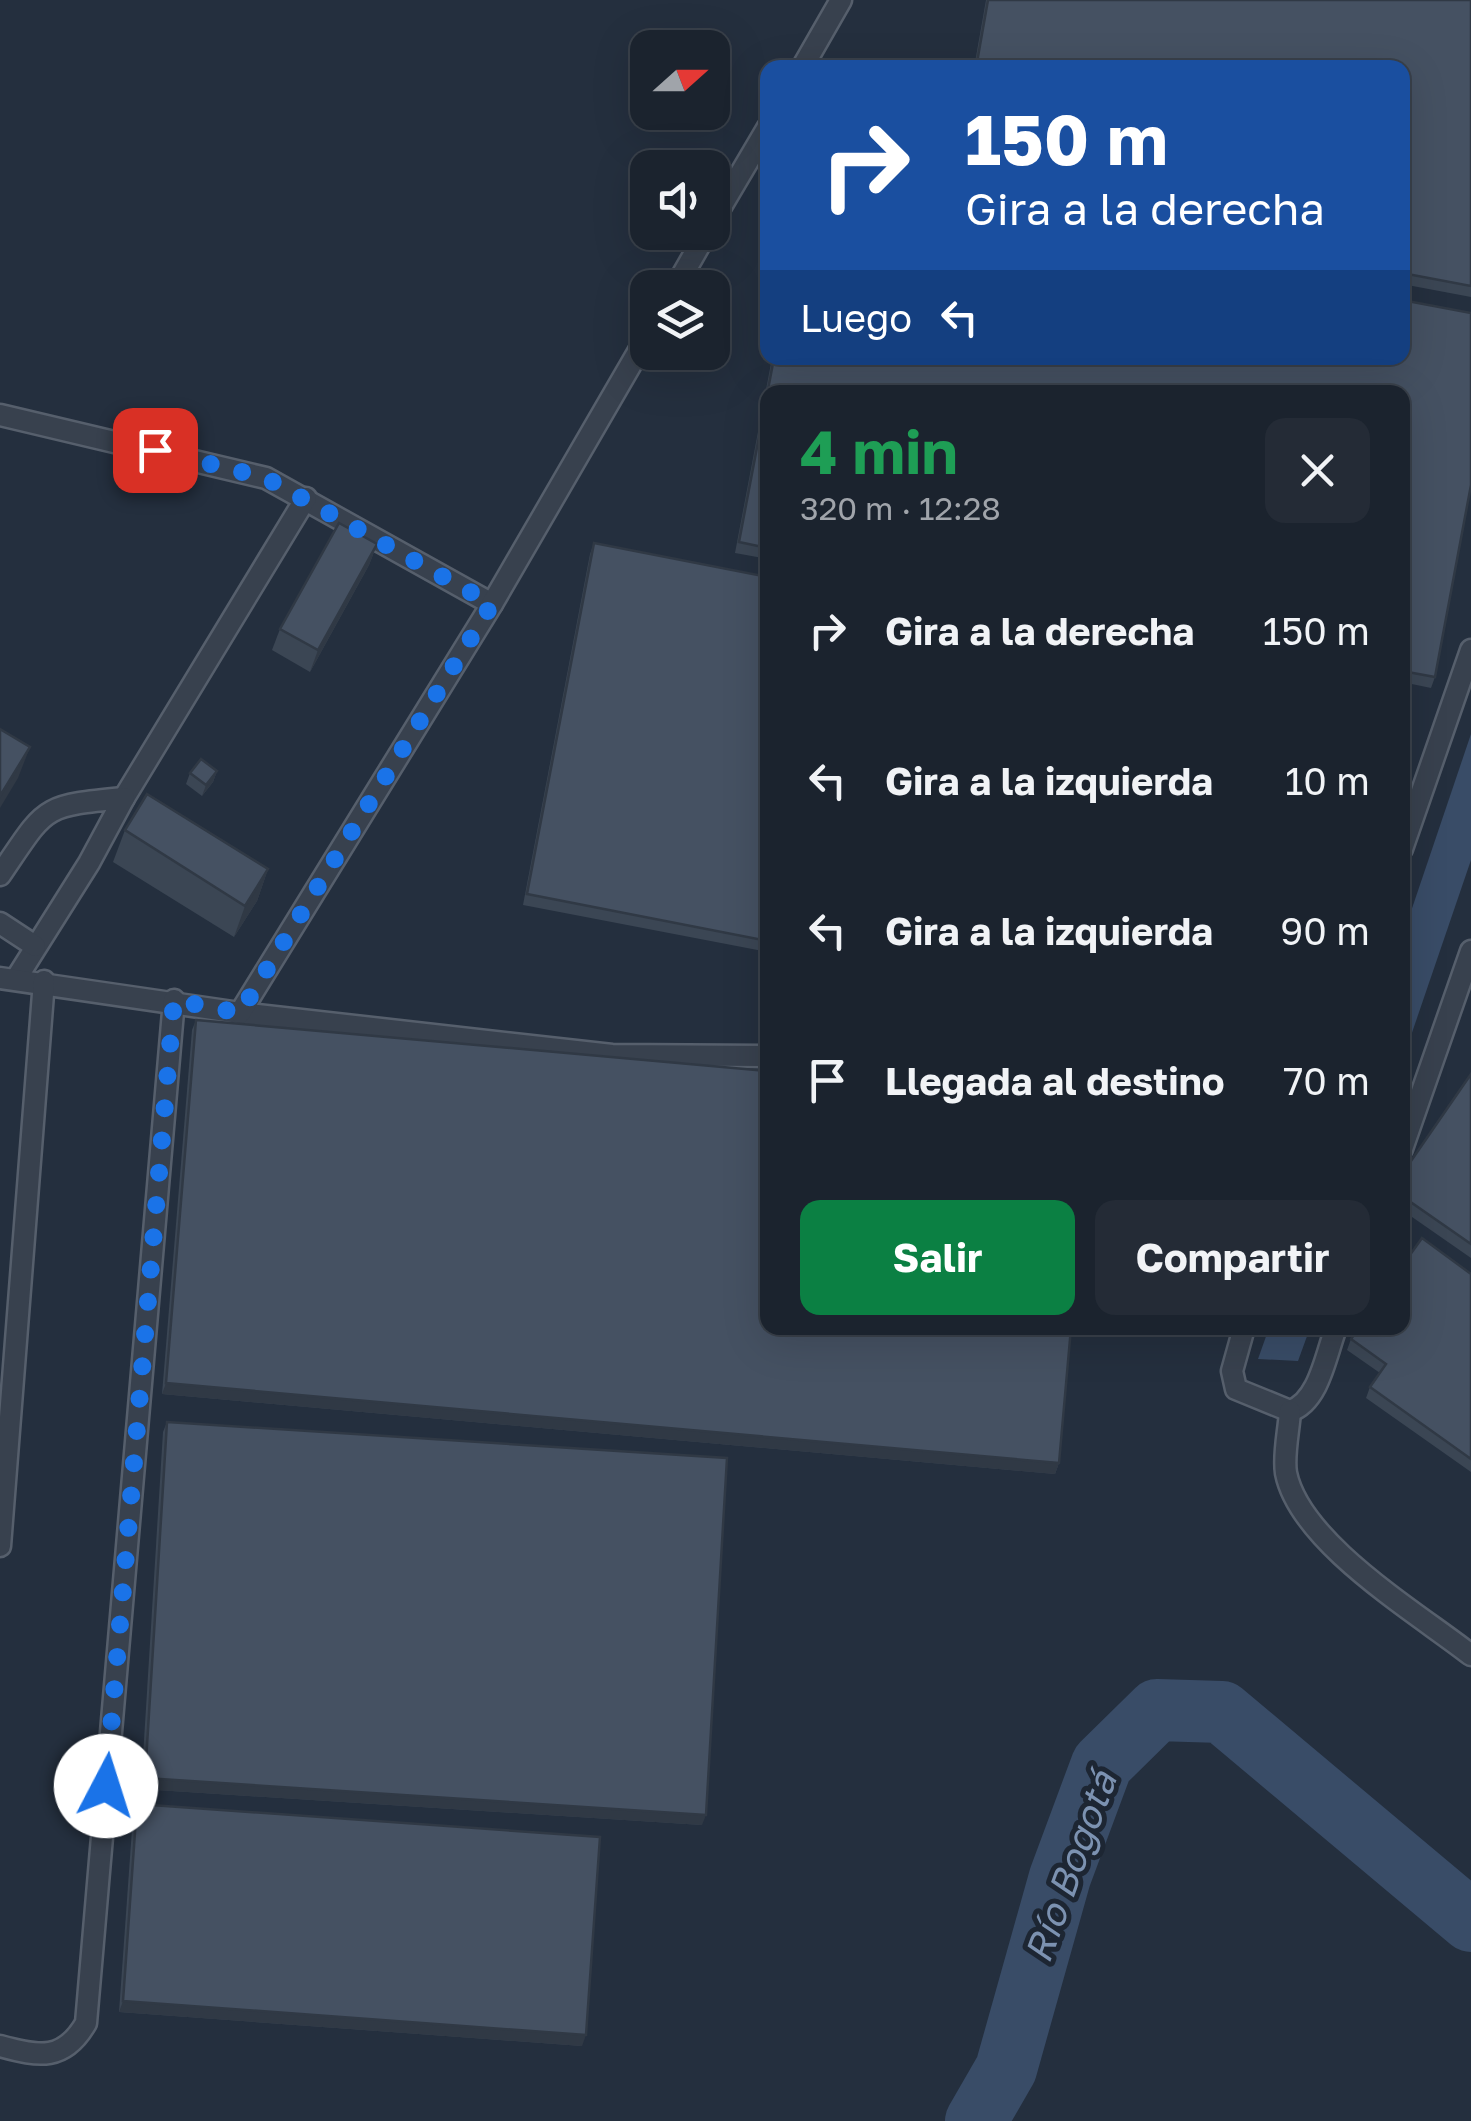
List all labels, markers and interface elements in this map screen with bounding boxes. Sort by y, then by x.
north arrow [630,30,730,130]
map controls [630,30,730,370]
text: 150 m [965,96,1168,180]
icon: right [800,100,930,230]
button: sound [630,150,730,250]
text: Gira a la derecha [965,181,1325,235]
button: layers [630,270,730,370]
icon: left [932,290,987,345]
text: Luego [800,295,912,340]
pin [113,408,198,493]
text: 4 min [800,415,958,487]
button: close [1265,418,1370,523]
icon: arrive [128,423,183,478]
text: 320 m · 12:28 [800,489,1001,527]
icon: right [800,603,855,658]
text: Gira a la derecha [885,608,1194,653]
text: 150 m [1263,608,1370,653]
icon: left [800,753,855,808]
text: Gira a la izquierda [885,758,1213,803]
text: 10 m [1285,758,1370,803]
icon: left [800,903,855,958]
text: Gira a la izquierda [885,908,1213,953]
text: 90 m [1280,908,1370,953]
icon: arrive [800,1053,855,1108]
text: Llegada al destino [885,1058,1225,1103]
text: 70 m [1283,1058,1370,1103]
button: Salir [800,1200,1075,1315]
button: Compartir [1095,1200,1370,1315]
position arrow [54,1734,158,1838]
water label: Río Bogotá [1014,1762,1126,1968]

